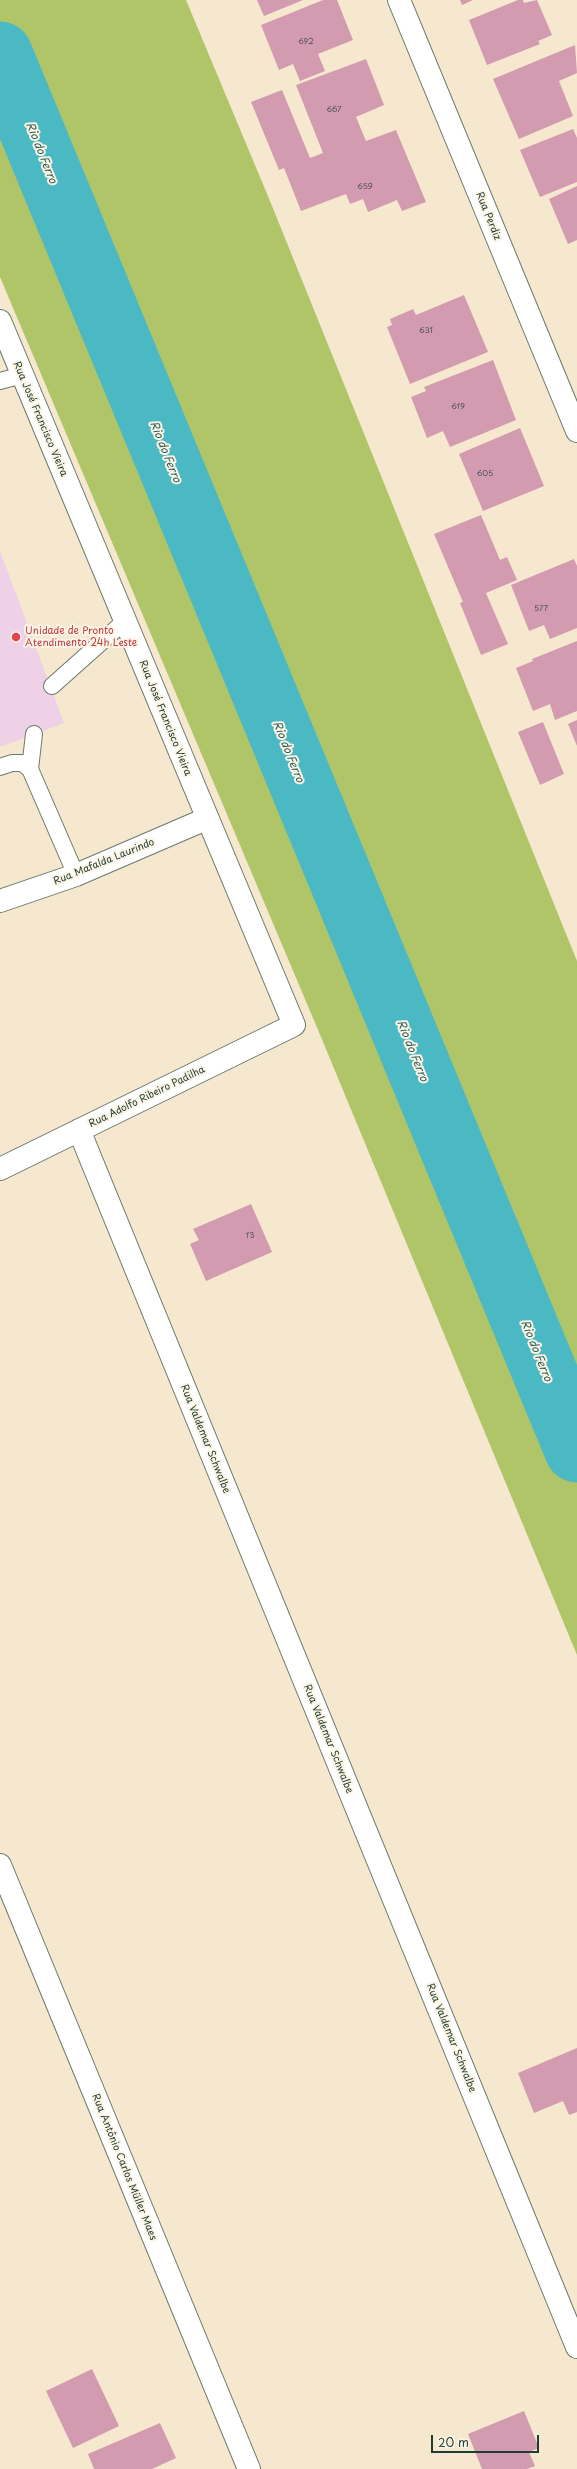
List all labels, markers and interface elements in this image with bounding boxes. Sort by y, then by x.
house number: 692 [298,37,314,47]
house number: 667 [326,105,342,115]
water label: Rio do Ferro [23,121,59,185]
house number: 659 [357,182,373,192]
street label: Rua Perdiz [473,190,503,242]
house number: 631 [419,326,433,336]
street label: Rua José Francisco Vieira [10,360,70,478]
house number: 619 [451,402,465,412]
water label: Rio do Ferro [147,420,183,484]
house number: 605 [477,469,493,479]
house number: 577 [534,604,548,614]
place label: Unidade de Pronto Atendimento 24h Leste [25,625,137,648]
marker: Unidade de Pronto Atendimento 24h Leste [10,631,22,643]
street label: Rua José Francisco Vieira [136,658,194,778]
water label: Rio do Ferro [270,720,306,784]
street label: Rua Mafalda Laurindo [52,836,156,888]
water label: Rio do Ferro [394,1019,430,1083]
street label: Rua Adolfo Ribeiro Padilha [87,1064,207,1130]
house number: 13 [246,1231,254,1241]
water label: Rio do Ferro [518,1319,554,1383]
street label: Rua Valdemar Schwalbe [178,1383,232,1495]
street label: Rua Valdemar Schwalbe [301,1683,355,1795]
street label: Rua Valdemar Schwalbe [424,1982,478,2094]
street label: Rua Antônio Carlos Müller Maes [89,2092,159,2242]
scale bar [433,2427,541,2453]
text: 20 m [438,2433,469,2451]

